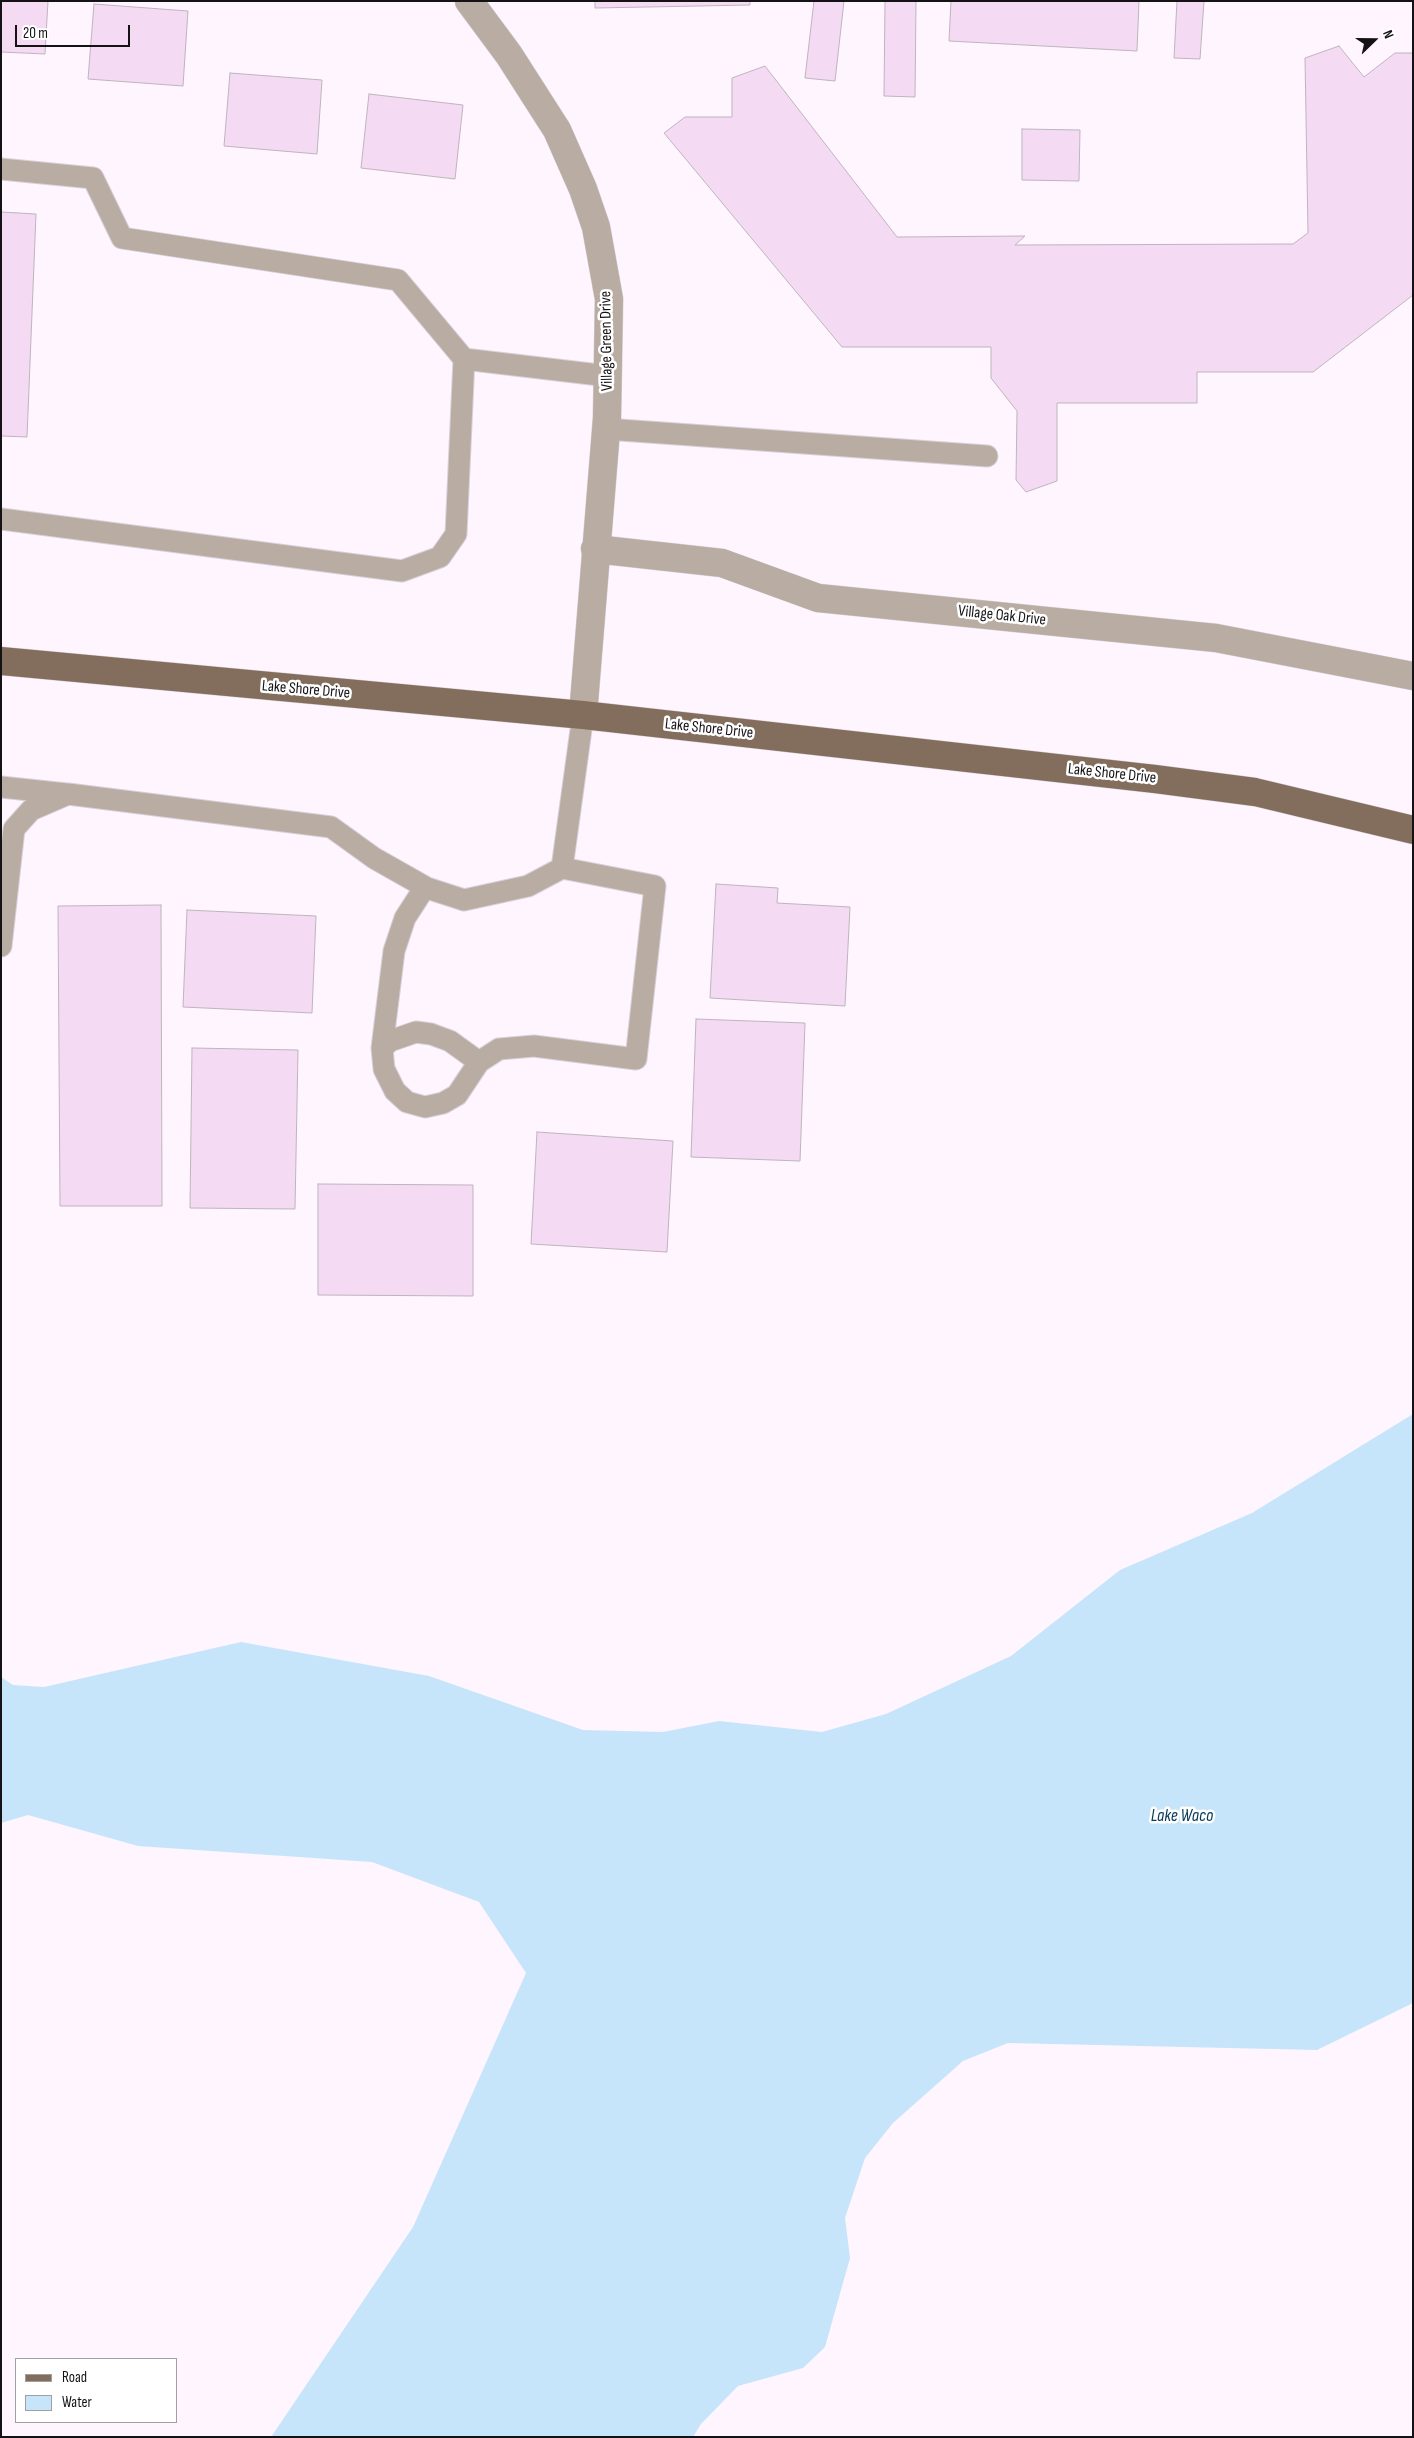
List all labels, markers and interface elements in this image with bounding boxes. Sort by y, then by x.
scale bar [18,15,132,47]
north arrow [1349,15,1399,65]
text: 20 m [23,24,48,43]
text: N [1379,28,1398,41]
street label: Village Green Drive [597,291,617,391]
street label: Village Oak Drive [957,602,1047,630]
street label: Lake Shore Drive [261,677,351,703]
street label: Lake Shore Drive [664,715,754,743]
street label: Lake Shore Drive [1067,760,1157,788]
water label: Lake Waco [1151,1805,1213,1827]
legend [15,2358,178,2423]
text: Road [62,2368,87,2387]
text: Water [62,2393,92,2412]

